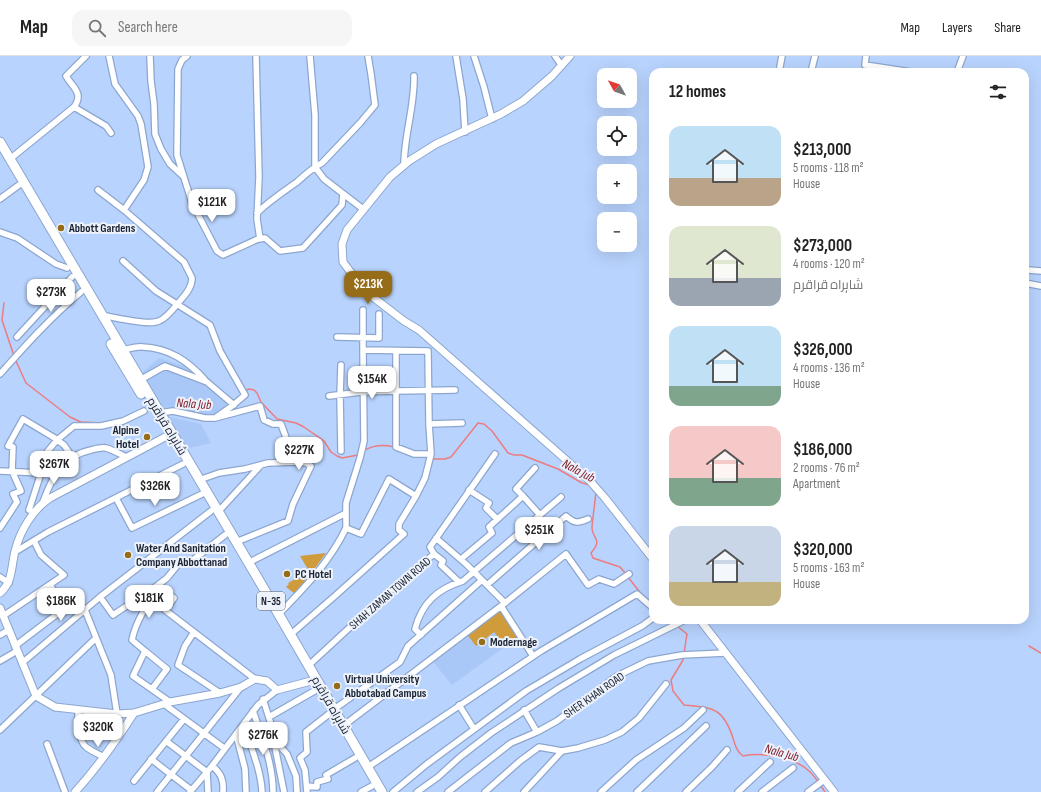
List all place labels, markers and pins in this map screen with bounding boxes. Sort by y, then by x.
pin: $121K [184,189,240,223]
place label: Abbott Gardens [68,221,136,236]
marker: Abbott Gardens [56,223,66,233]
pin: $213K [340,271,396,305]
pin: $273K [23,279,79,313]
pin: $154K [344,366,400,400]
place label: Alpine Hotel [112,423,139,452]
marker: Alpine Hotel [142,432,152,442]
pin: $227K [271,437,327,471]
pin: $267K [26,451,82,485]
pin: $326K [127,473,183,507]
pin: $251K [511,517,567,551]
place label: Water And Sanitation Company Abbottanad [136,541,227,570]
marker: Water And Sanitation Company Abbottanad [123,550,133,560]
place label: PC Hotel [295,567,332,582]
marker: PC Hotel [282,569,292,579]
pin: $181K [121,585,177,619]
pin: $186K [33,588,89,622]
place label: Modernage [490,635,537,650]
marker: Modernage [477,637,487,647]
place label: Virtual University Abbotabad Campus [344,672,427,701]
marker: Virtual University Abbotabad Campus [332,681,342,691]
pin: $320K [70,714,126,748]
pin: $276K [235,722,291,756]

